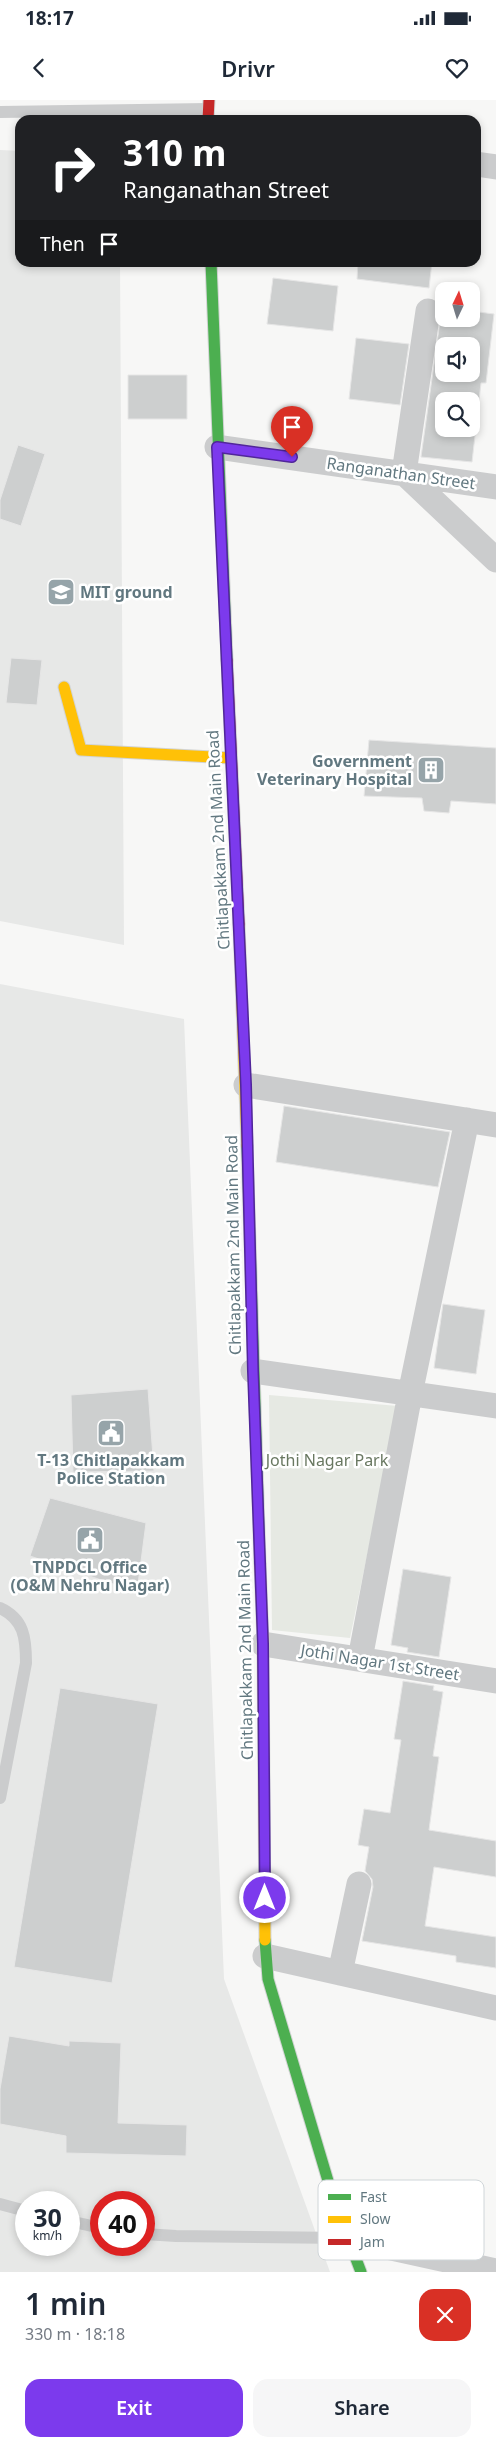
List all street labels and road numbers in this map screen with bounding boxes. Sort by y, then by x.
street label: Ranganathan Street [325,452,477,494]
street label: Chitlapakkam 2nd Main Road [201,729,235,951]
street label: Chitlapakkam 2nd Main Road [220,1135,246,1355]
street label: Chitlapakkam 2nd Main Road [232,1540,258,1760]
street label: Jothi Nagar 1st Street [297,1638,461,1685]

